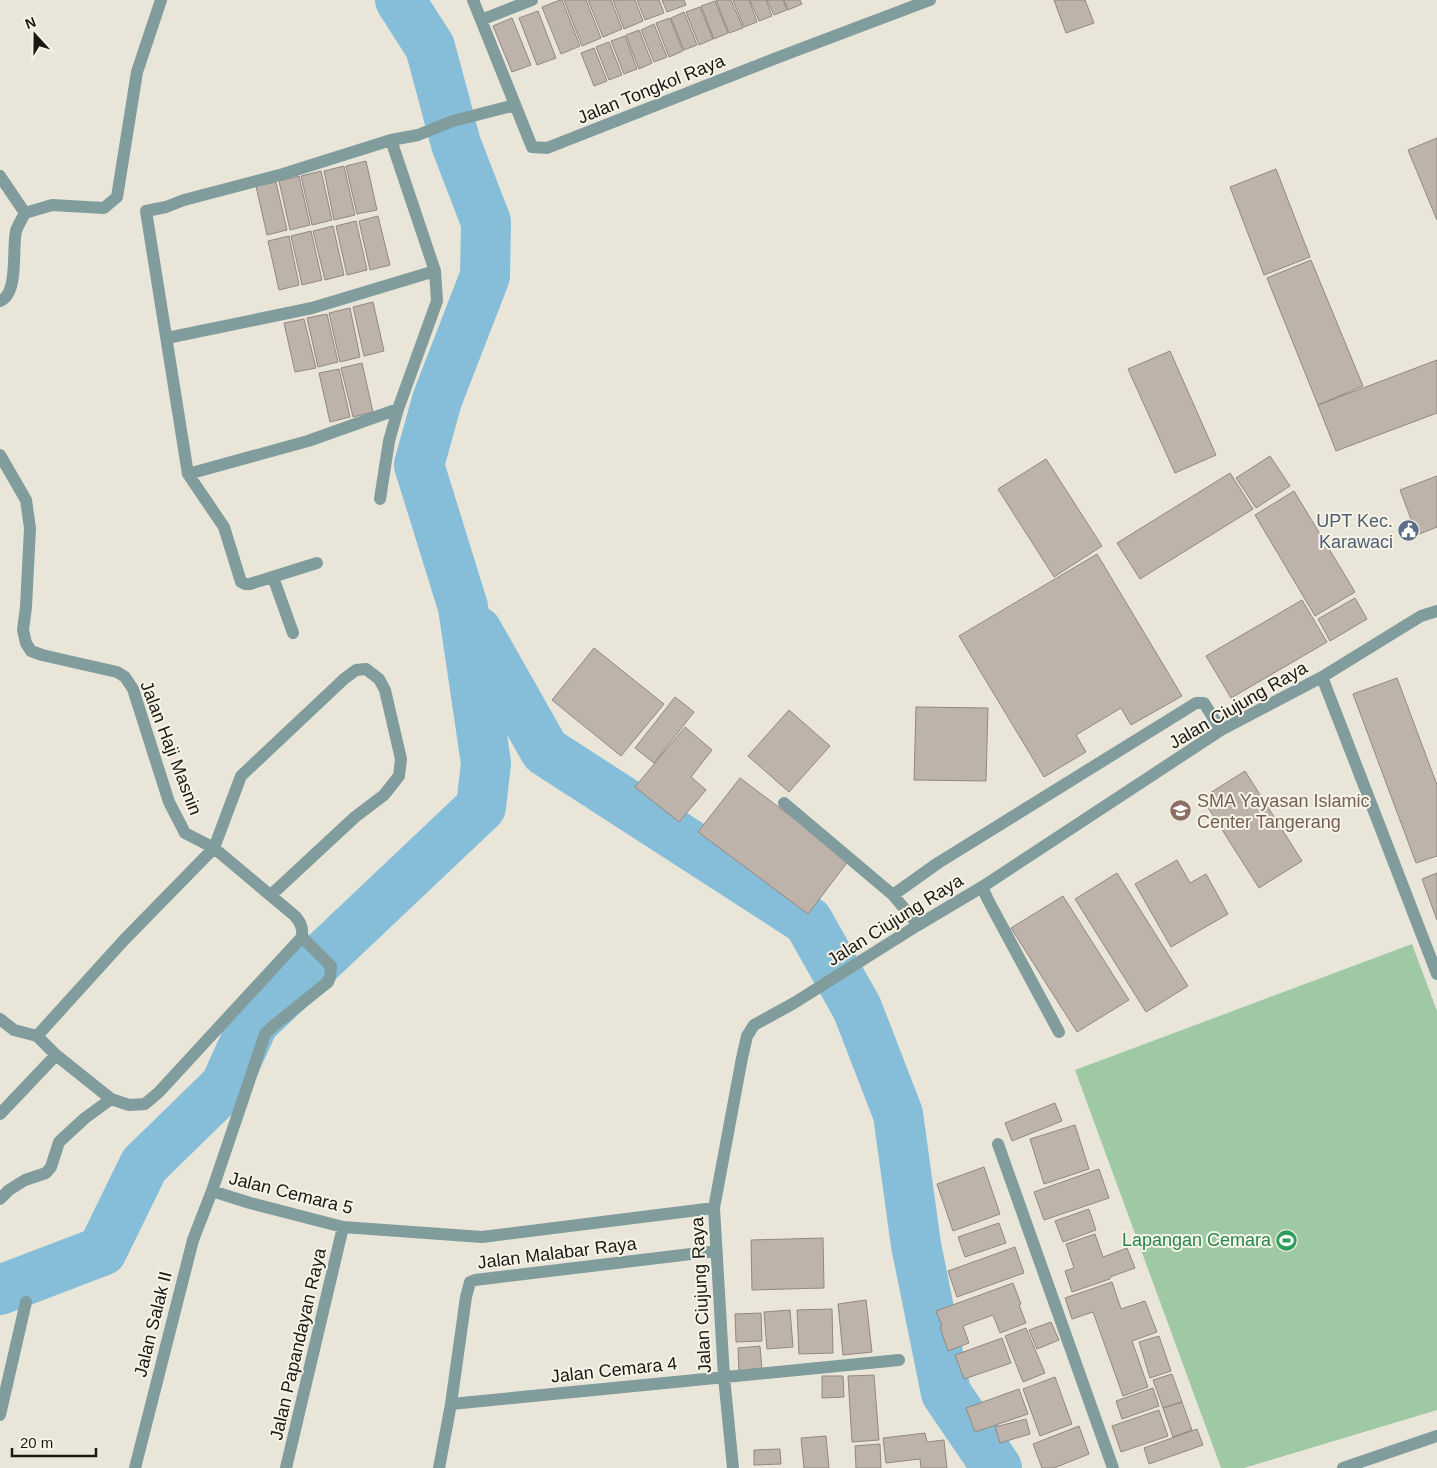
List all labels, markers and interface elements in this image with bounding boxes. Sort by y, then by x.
north arrow [10,10,60,60]
text: N [23,14,38,32]
street label: Jalan Tongkol Raya [575,50,728,128]
place label: UPT Kec. Karawaci [1316,511,1393,552]
public building icon: UPT Kec. Karawaci [1397,519,1421,543]
street label: Jalan Ciujung Raya [1165,657,1311,753]
street label: Jalan Haji Masnin [136,678,206,818]
place label: SMA Yayasan Islamic Center Tangerang [1197,791,1369,832]
school or university icon: SMA Yayasan Islamic Center Tangerang [1169,799,1193,823]
street label: Jalan Ciujung Raya [824,870,967,970]
street label: Jalan Cemara 5 [227,1168,355,1218]
street label: Jalan Ciujung Raya [687,1216,715,1373]
sports icon: Lapangan Cemara [1275,1228,1299,1252]
place label: Lapangan Cemara [1122,1230,1272,1250]
street label: Jalan Malabar Raya [476,1233,639,1273]
street label: Jalan Papandayan Raya [266,1245,330,1442]
street label: Jalan Salak II [130,1269,176,1379]
street label: Jalan Cemara 4 [550,1353,678,1387]
scale bar [12,1426,96,1458]
text: 20 m [20,1434,53,1451]

